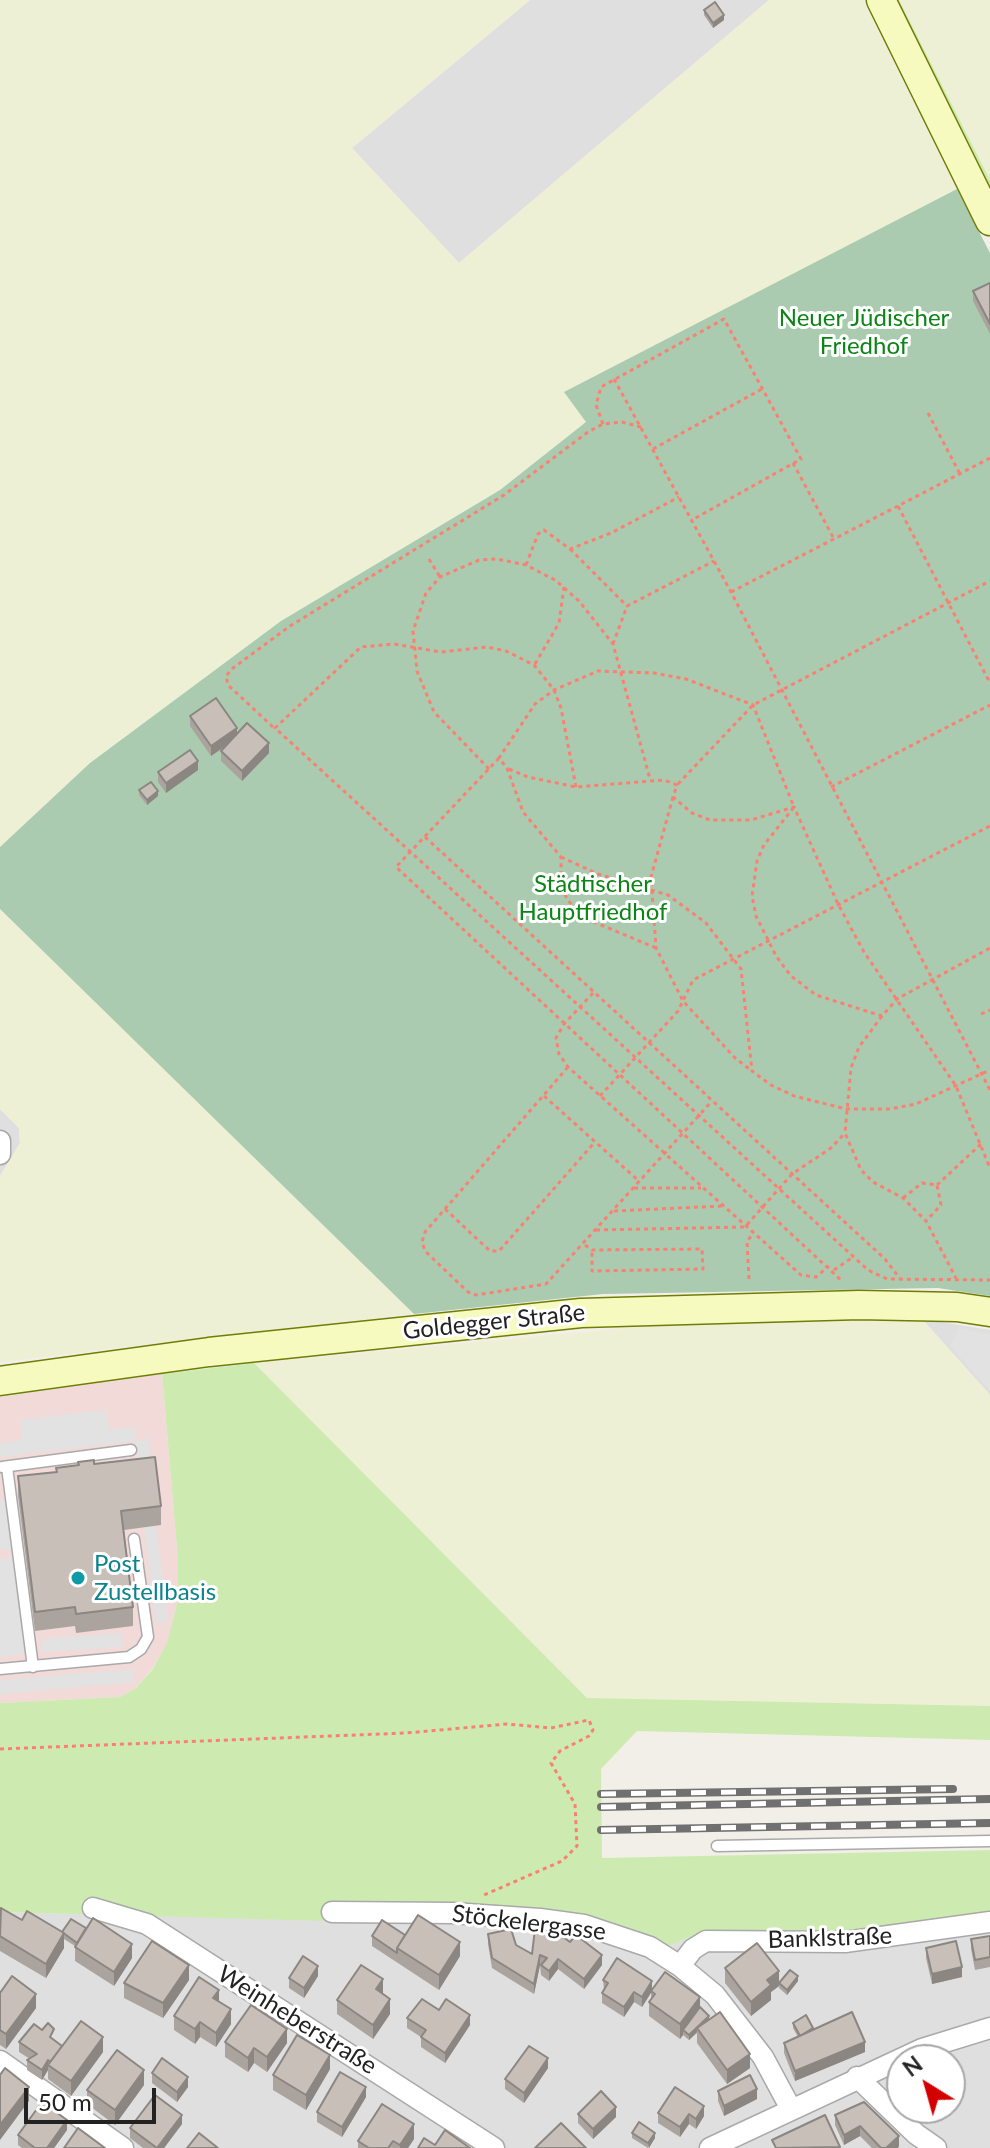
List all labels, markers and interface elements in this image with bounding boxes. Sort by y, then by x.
park label: Neuer Jüdischer Friedhof [779,304,949,360]
park label: Städtischer Hauptfriedhof [519,870,667,926]
street label: Goldegger Straße [401,1298,587,1346]
place label: Post Zustellbasis [94,1550,216,1606]
marker: Post Zustellbasis [69,1569,87,1587]
street label: Stöckelergasse [450,1899,608,1947]
street label: Banklstraße [767,1921,893,1955]
street label: Weinheberstraße [212,1960,382,2080]
north arrow [886,2044,966,2124]
text: N [898,2050,927,2082]
scale bar [28,2072,160,2122]
text: 50 m [38,2087,92,2116]

